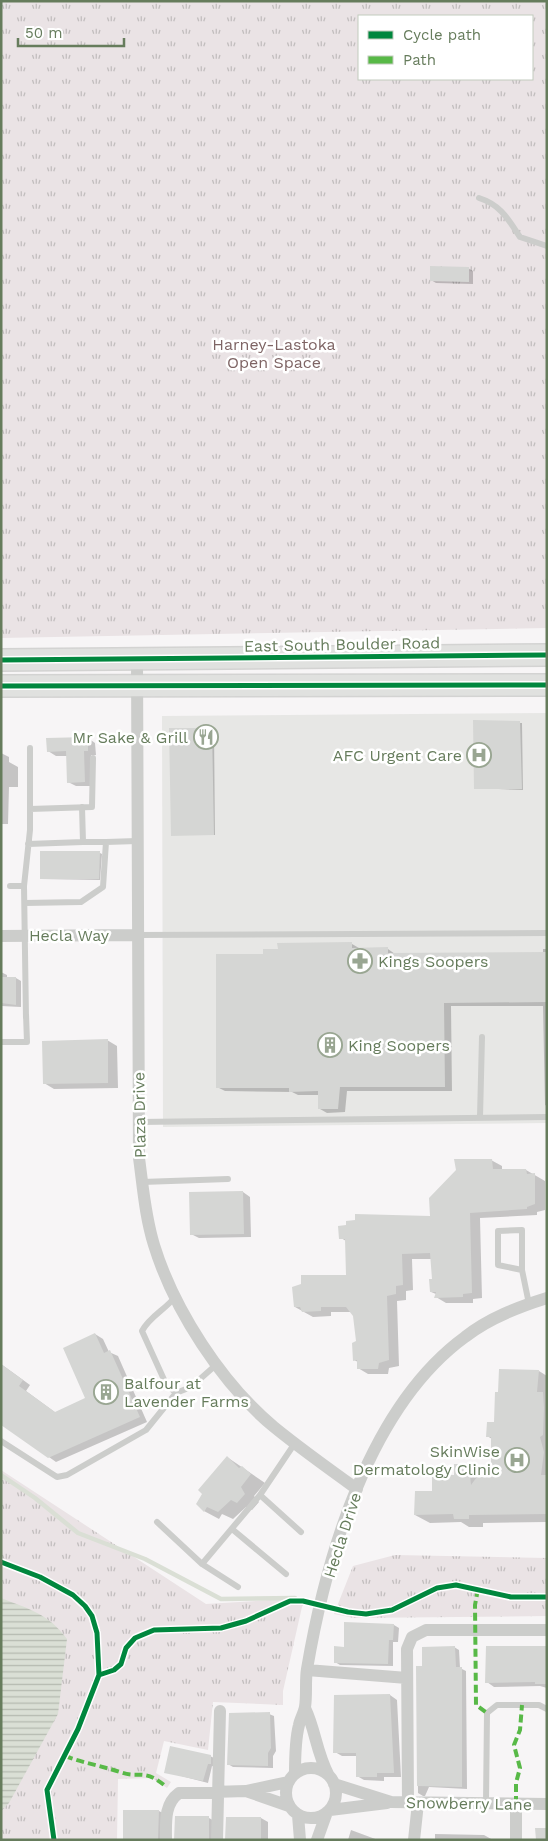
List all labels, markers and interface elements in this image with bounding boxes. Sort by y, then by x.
scale bar [18,15,124,47]
legend [358,15,533,80]
text: 50 m [25,24,62,42]
text: Cycle path [403,26,481,44]
text: Path [403,51,436,69]
park label: Harney-Lastoka Open Space [212,335,336,372]
street label: East South Boulder Road [244,633,440,656]
restaurant icon: Mr Sake & Grill [193,724,219,750]
place label: Mr Sake & Grill [73,728,188,747]
hospital icon: AFC Urgent Care [466,742,492,768]
place label: AFC Urgent Care [333,746,462,765]
street label: Hecla Way [29,926,110,945]
pharmacy icon: Kings Soopers [347,948,373,974]
place label: Kings Soopers [378,952,488,971]
building icon: King Soopers [317,1032,343,1058]
place label: King Soopers [348,1036,450,1055]
street label: Plaza Drive [129,1072,150,1158]
place label: Balfour at Lavender Farms [124,1374,249,1411]
building icon: Balfour at Lavender Farms [93,1379,119,1405]
place label: SkinWise Dermatology Clinic [353,1442,500,1479]
hospital icon: SkinWise Dermatology Clinic [504,1447,530,1473]
street label: Hecla Drive [320,1490,365,1580]
street label: Snowberry Lane [406,1793,532,1814]

